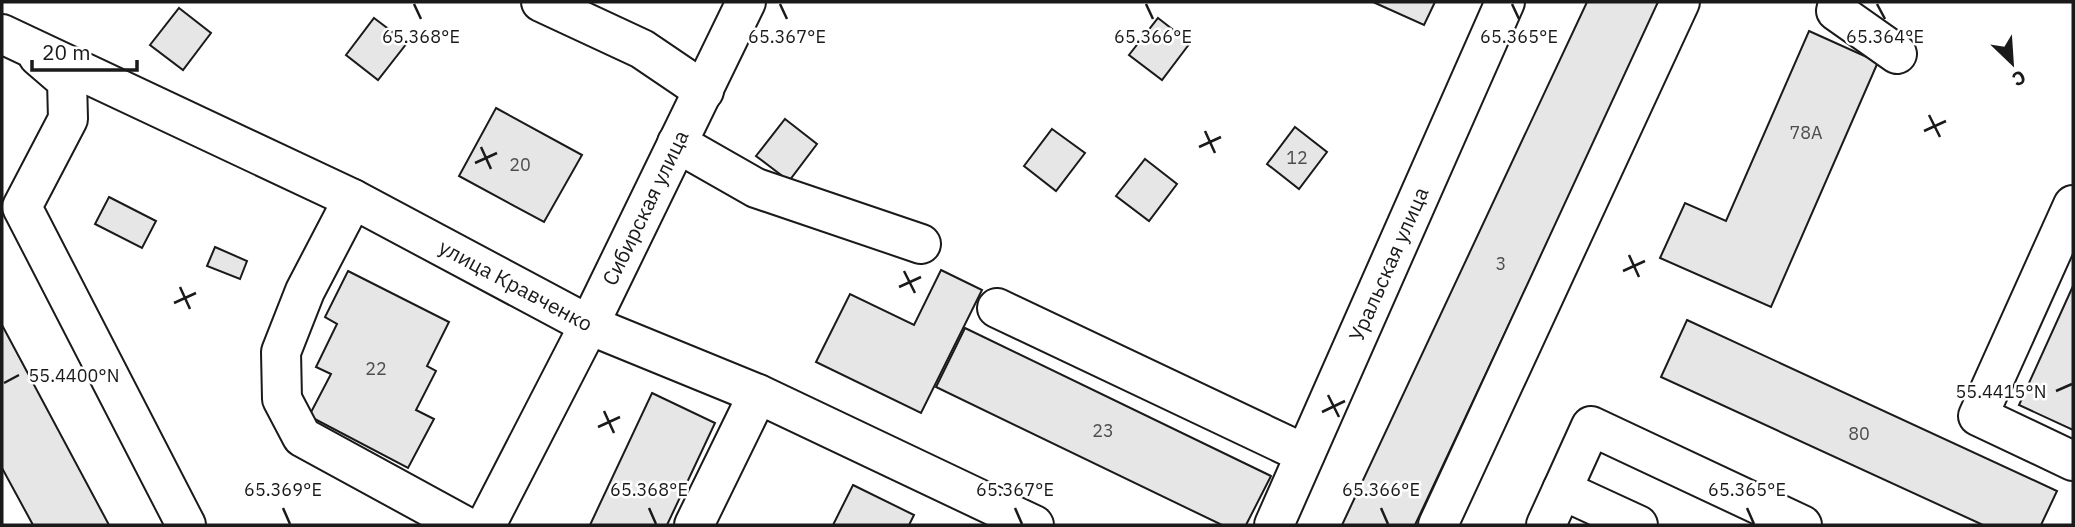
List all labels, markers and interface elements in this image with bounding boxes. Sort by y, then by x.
text: 65.368°E [382,25,460,48]
text: 65.367°E [748,25,826,48]
text: 65.366°E [1114,25,1192,48]
text: 65.365°E [1480,25,1558,48]
text: 65.364°E [1846,25,1924,48]
scale bar [32,28,136,72]
north arrow [1977,28,2047,98]
text: 20 m [42,38,91,66]
text: С [2009,65,2030,92]
house number: 78А [1789,121,1823,144]
street label: Сибирская улица [595,125,695,290]
house number: 12 [1286,146,1308,169]
house number: 20 [509,153,531,176]
street label: Уральская улица [1342,182,1435,345]
street label: улица Кравченко [434,232,598,337]
house number: 3 [1496,252,1506,275]
house number: 22 [365,357,387,380]
text: 55.4400°N [29,364,119,387]
text: 55.4415°N [1956,380,2046,403]
house number: 23 [1092,419,1114,442]
house number: 80 [1848,422,1870,445]
text: 65.369°E [244,478,322,501]
text: 65.368°E [610,478,688,501]
text: 65.367°E [976,478,1054,501]
text: 65.366°E [1342,478,1420,501]
text: 65.365°E [1708,478,1786,501]

